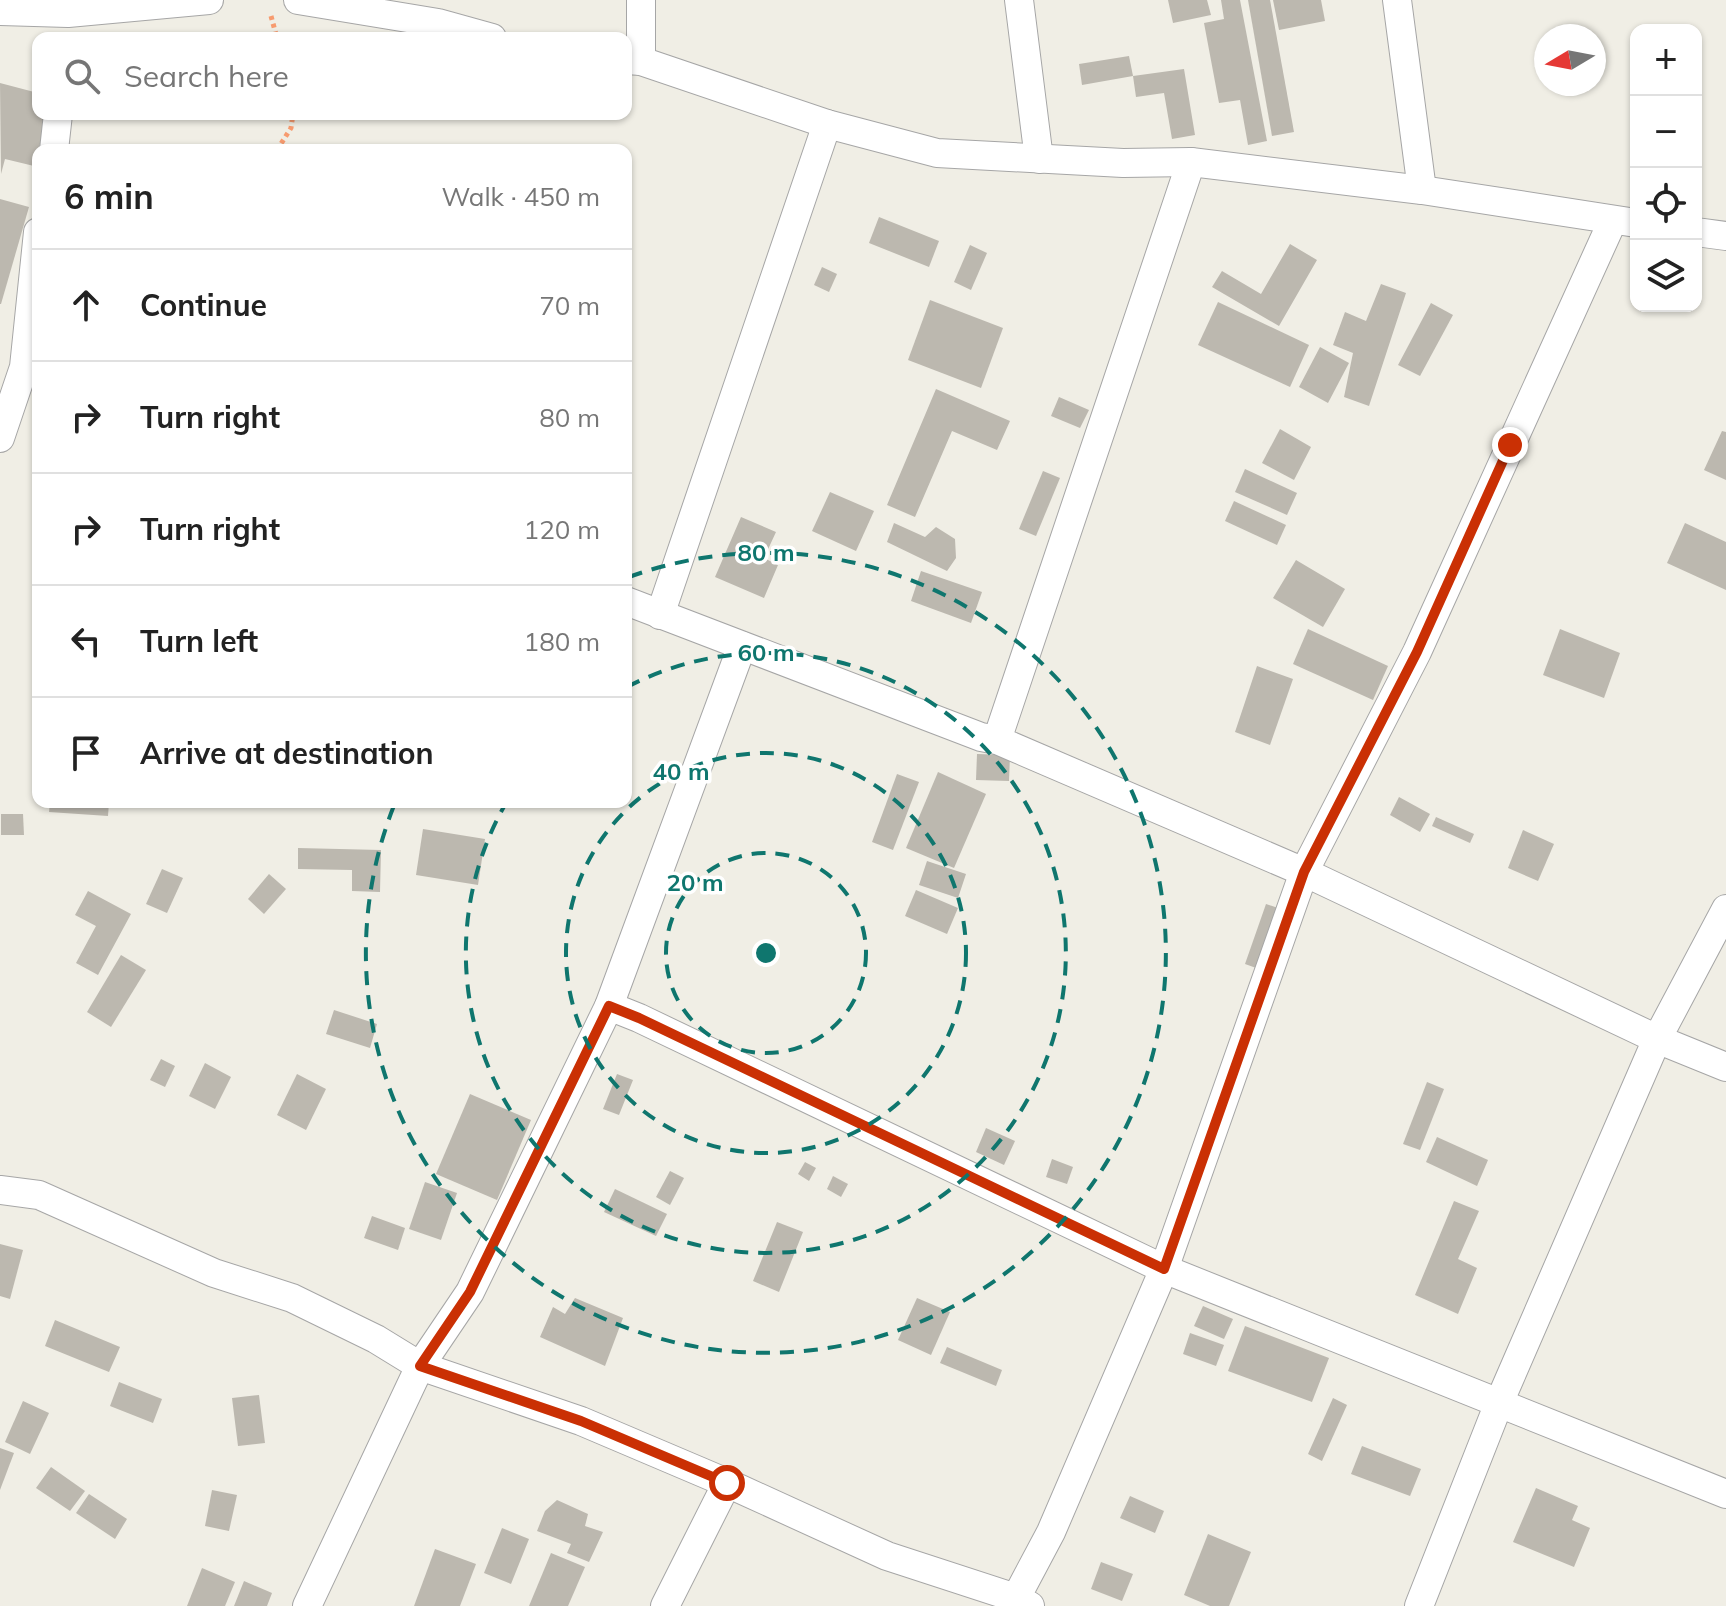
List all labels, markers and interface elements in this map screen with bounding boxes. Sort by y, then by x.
north arrow [1534,24,1606,96]
map controls [1630,24,1702,312]
button: + [1630,24,1702,96]
search box [32,32,632,120]
icon: search [60,54,104,98]
text: Search here [124,57,289,95]
button: − [1630,96,1702,168]
button: locate [1630,168,1702,240]
text: 6 min [64,175,154,218]
text: Walk · 450 m [441,180,600,213]
button: layers [1630,240,1702,312]
icon: ahead [64,283,108,327]
text: Continue [140,286,267,324]
text: 70 m [539,289,600,322]
icon: right [64,395,108,439]
text: Turn right [140,398,280,436]
text: 80 m [539,401,600,434]
route end [1492,427,1528,463]
icon: right [64,507,108,551]
text: Turn right [140,510,280,548]
text: 120 m [524,513,600,546]
text: 80 m [738,537,794,567]
icon: left [64,619,108,663]
text: Turn left [140,622,258,660]
text: 180 m [524,625,600,658]
text: 60 m [738,637,794,667]
icon: arrive [64,731,108,775]
text: Arrive at destination [140,734,434,772]
text: 40 m [653,756,709,786]
text: 20 m [667,867,723,897]
centre of rings [752,939,780,967]
route start [709,1465,745,1501]

